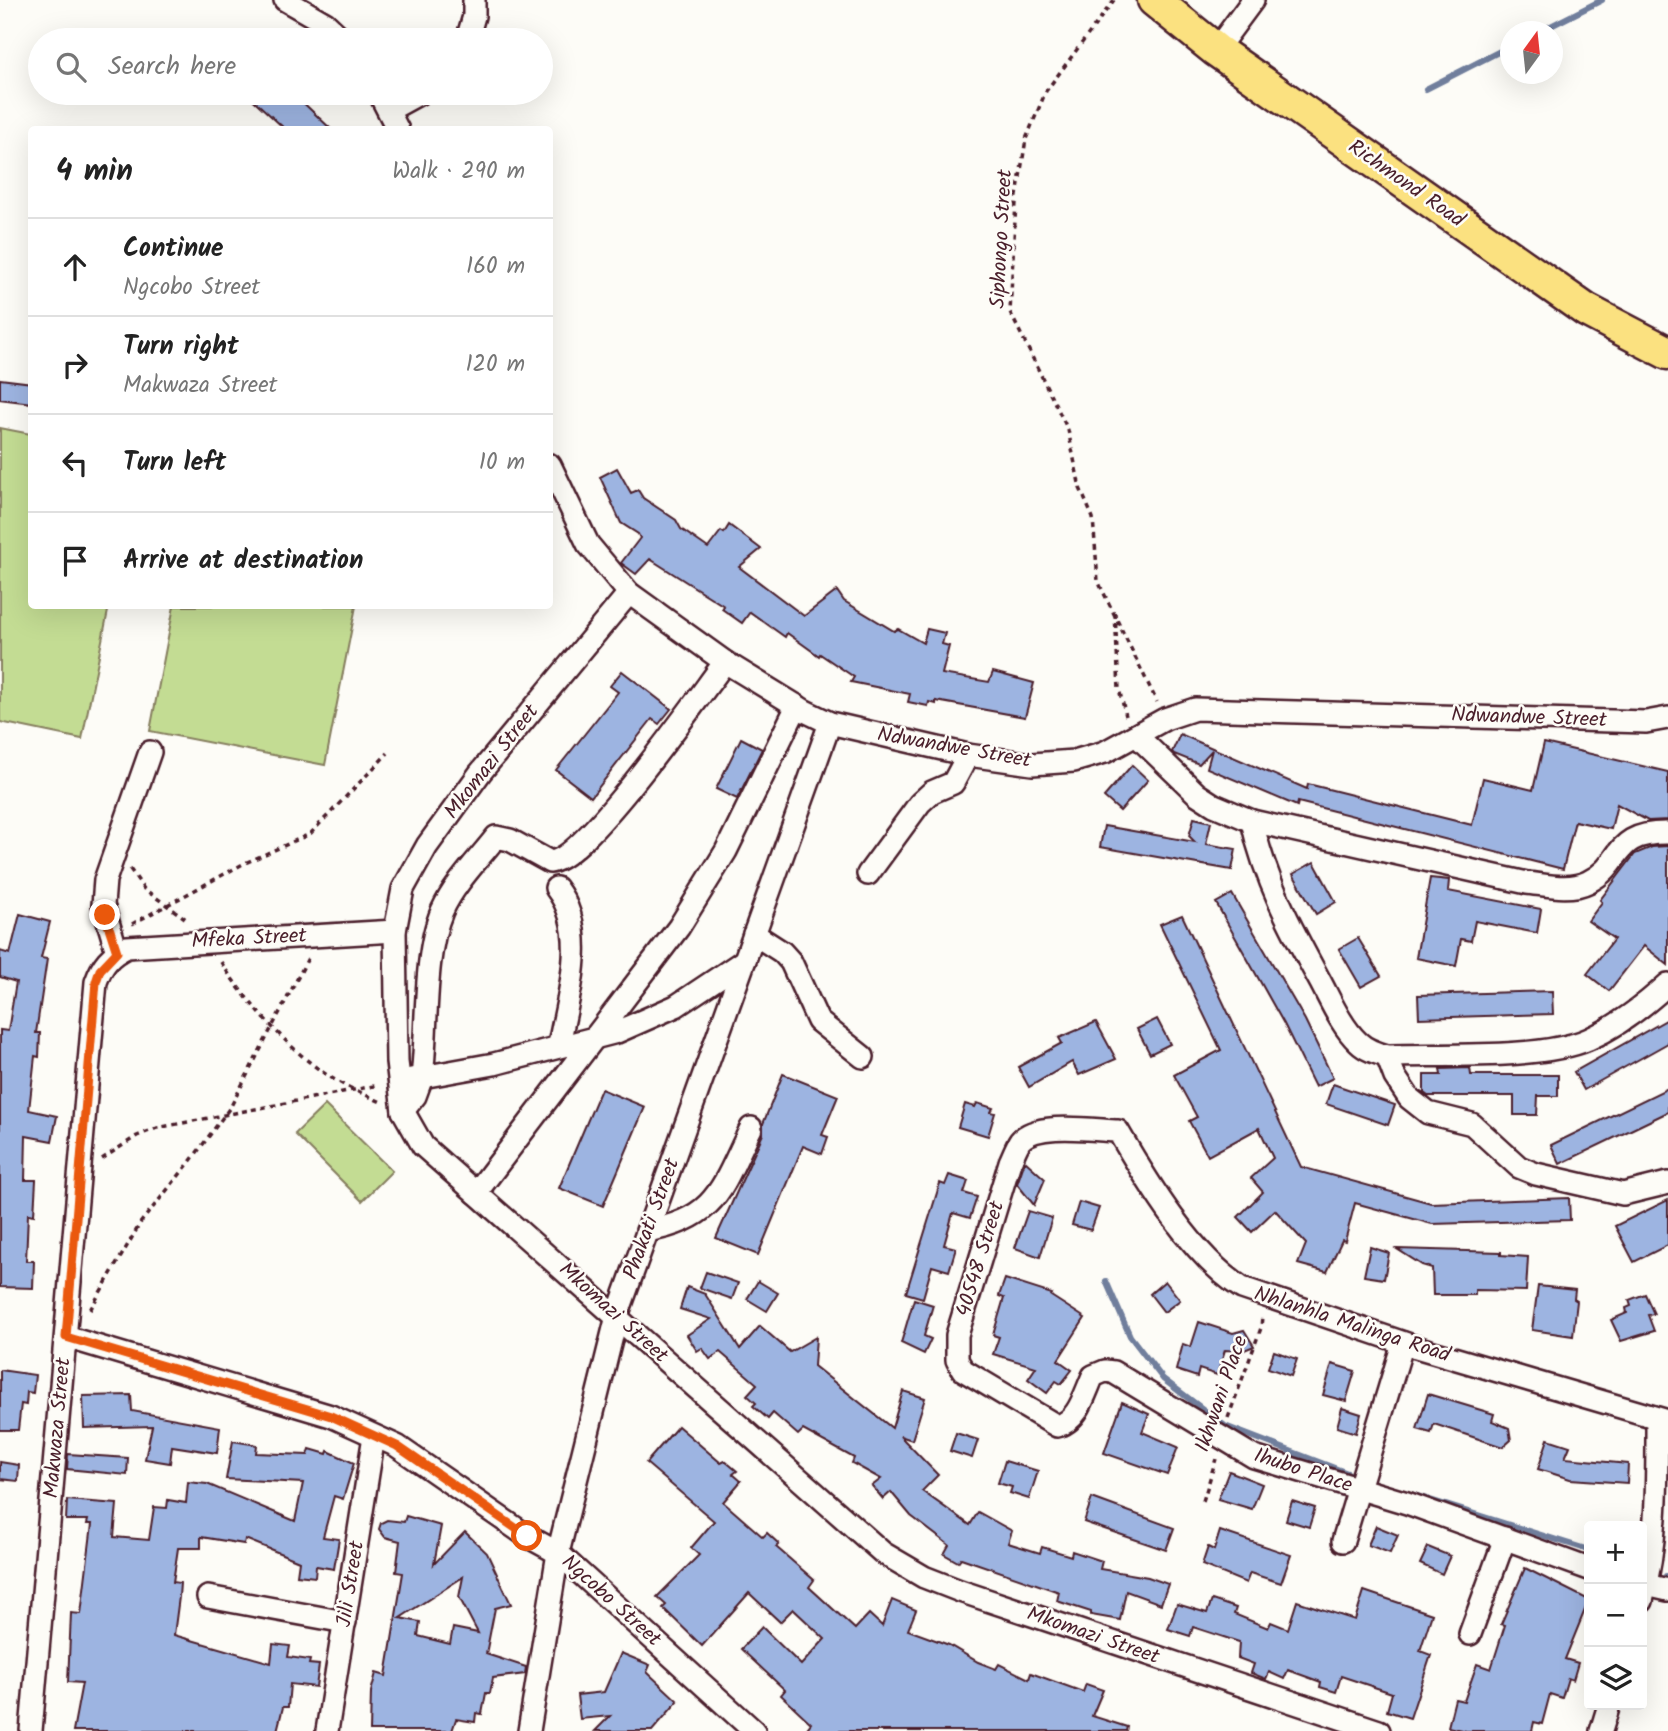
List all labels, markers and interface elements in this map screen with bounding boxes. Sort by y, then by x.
north arrow [1500,21,1563,84]
search box [28,28,553,105]
text: Search here [108,46,236,88]
icon: search [52,48,90,86]
street label: Richmond Road [1341,131,1472,237]
text: 4 min [56,148,133,196]
text: Walk · 290 m [392,154,525,190]
street label: Siphongo Street [982,168,1022,309]
text: Continue [123,228,224,270]
icon: ahead [56,248,94,286]
text: 160 m [466,249,525,285]
text: Ngcobo Street [123,270,260,306]
text: Turn right [123,326,239,368]
icon: right [56,346,94,384]
text: 120 m [465,347,525,383]
text: Makwaza Street [123,368,277,404]
text: Turn left [123,442,226,484]
icon: left [56,444,94,482]
text: 10 m [479,445,525,481]
text: Arrive at destination [123,540,363,582]
icon: arrive [56,542,94,580]
street label: Mkomazi Street [436,697,548,827]
street label: Ndwandwe Street [1451,699,1608,737]
street label: Ndwandwe Street [875,718,1034,778]
route end [89,899,120,930]
street label: Mfeka Street [191,919,308,958]
street label: Phakati Street [615,1153,690,1284]
street label: 40548 Street [948,1196,1014,1321]
street label: Mkomazi Street [551,1254,676,1372]
street label: Nhlanhla Malinga Road [1250,1278,1455,1372]
street label: Ikhwani Place [1187,1331,1258,1457]
street label: Makwaza Street [35,1355,81,1500]
street label: Ihubo Place [1249,1440,1357,1503]
route start [511,1520,542,1551]
map controls [1584,1521,1647,1710]
button: + [1584,1521,1647,1584]
street label: Jili Street [328,1538,374,1629]
street label: Ngcobo Street [553,1547,669,1656]
button: − [1584,1584,1647,1647]
street label: Mkomazi Street [1022,1598,1165,1674]
button: layers [1584,1647,1647,1710]

